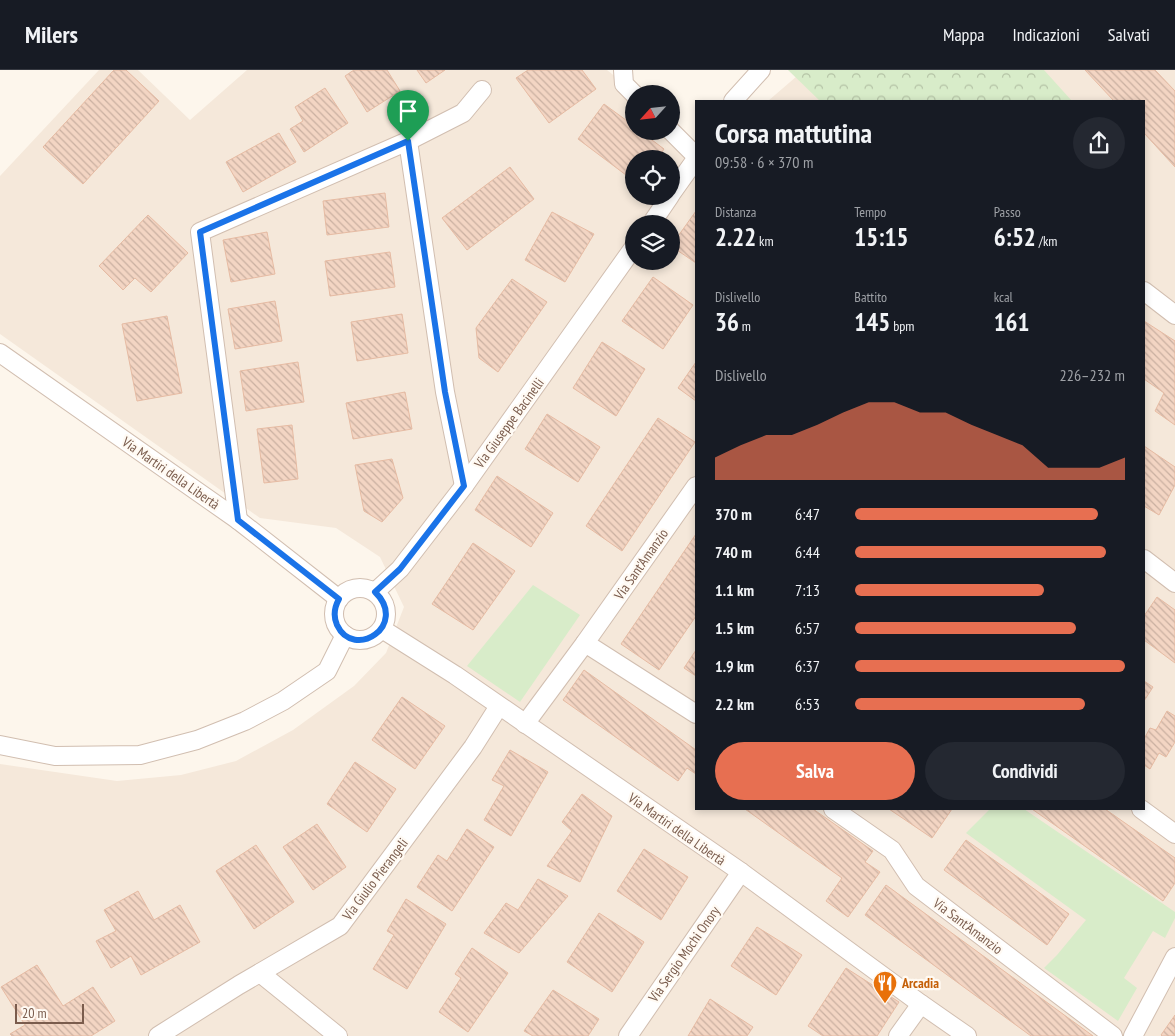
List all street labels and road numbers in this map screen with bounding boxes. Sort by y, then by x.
street label: Via Giuseppe Bacinelli [470,374,548,472]
street label: Via Martiri della Libertà [118,432,223,513]
street label: Via Sant'Amanzio [609,525,672,604]
street label: Via Martiri della Libertà [624,788,729,869]
street label: Via Giulio Pierangeli [338,834,412,924]
street label: Via Sant'Amanzio [929,893,1006,958]
street label: Via Sergio Mochi Onory [644,902,724,1006]

